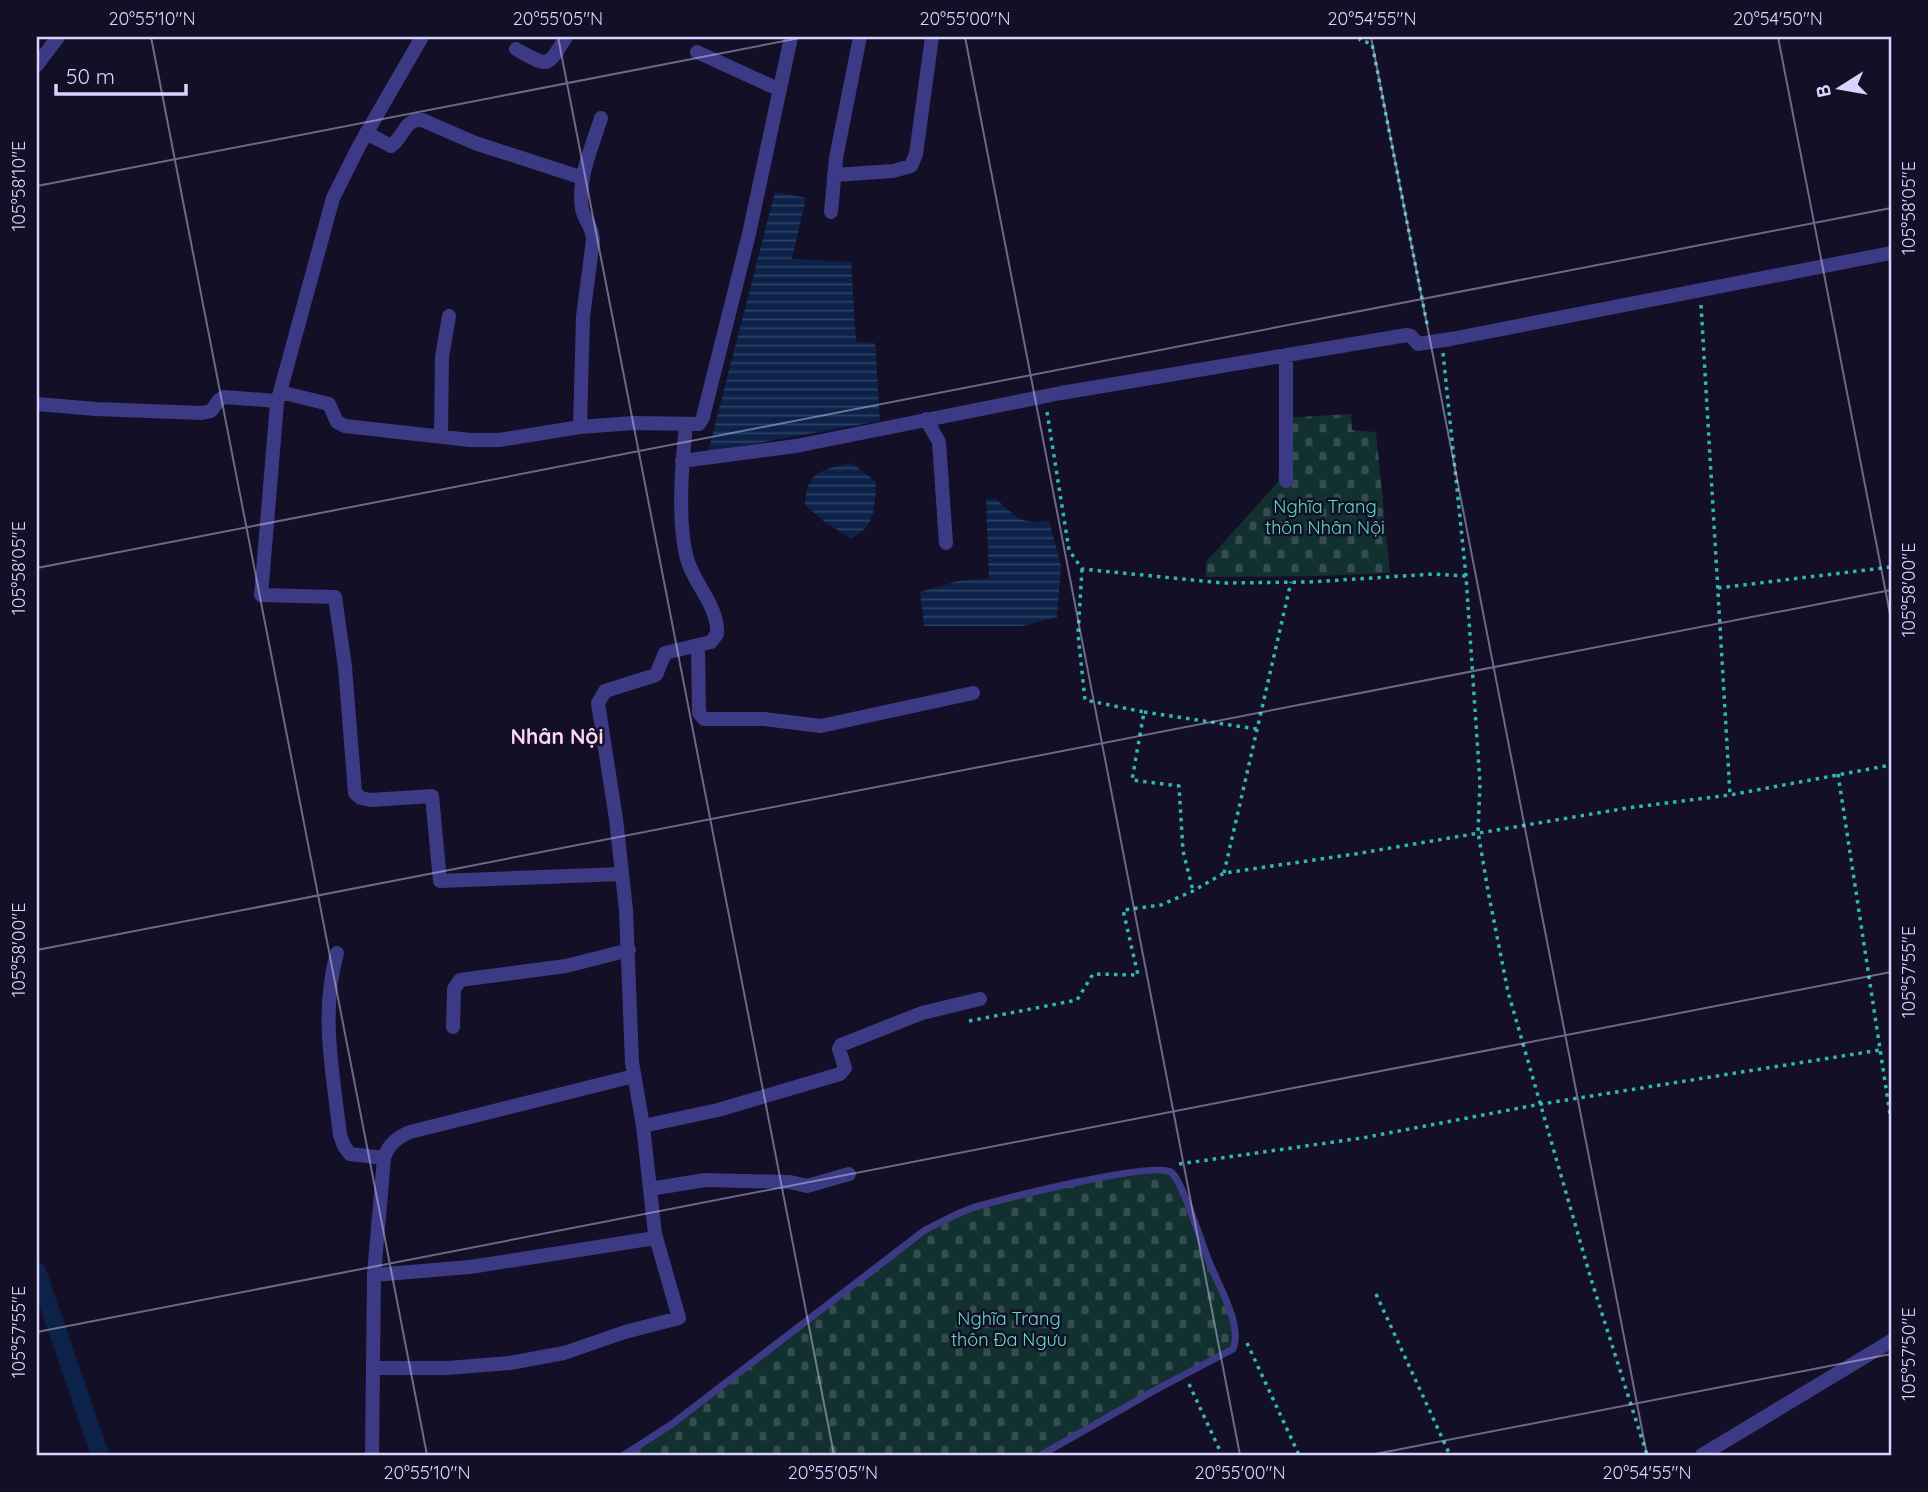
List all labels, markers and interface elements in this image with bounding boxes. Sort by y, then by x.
text: 20°55'10"N [108,7,196,30]
text: 20°55'05"N [513,7,603,30]
text: 20°55'00"N [919,7,1011,30]
text: 20°54'55"N [1327,7,1417,30]
text: 20°54'50"N [1733,7,1823,30]
scale bar [56,52,186,96]
north arrow [1806,52,1876,122]
text: 50 m [66,63,115,89]
text: B [1810,83,1836,100]
text: 105°58'10"E [7,141,30,231]
text: 105°58'05"E [1897,161,1920,255]
park label: Nghĩa Trang thôn Nhân Nội [1265,495,1385,539]
text: 105°58'05"E [7,521,30,615]
text: 105°58'00"E [1897,543,1920,637]
district label: Nhân Nội [511,723,603,749]
text: 105°58'00"E [7,903,30,997]
text: 105°57'55"E [1897,926,1920,1018]
text: 105°57'55"E [7,1286,30,1378]
park label: Nghĩa Trang thôn Đa Ngưu [951,1307,1067,1351]
text: 105°57'50"E [1897,1307,1920,1401]
text: 20°55'10"N [383,1461,471,1484]
text: 20°55'05"N [788,1461,878,1484]
text: 20°55'00"N [1194,1461,1286,1484]
text: 20°54'55"N [1602,1461,1692,1484]

